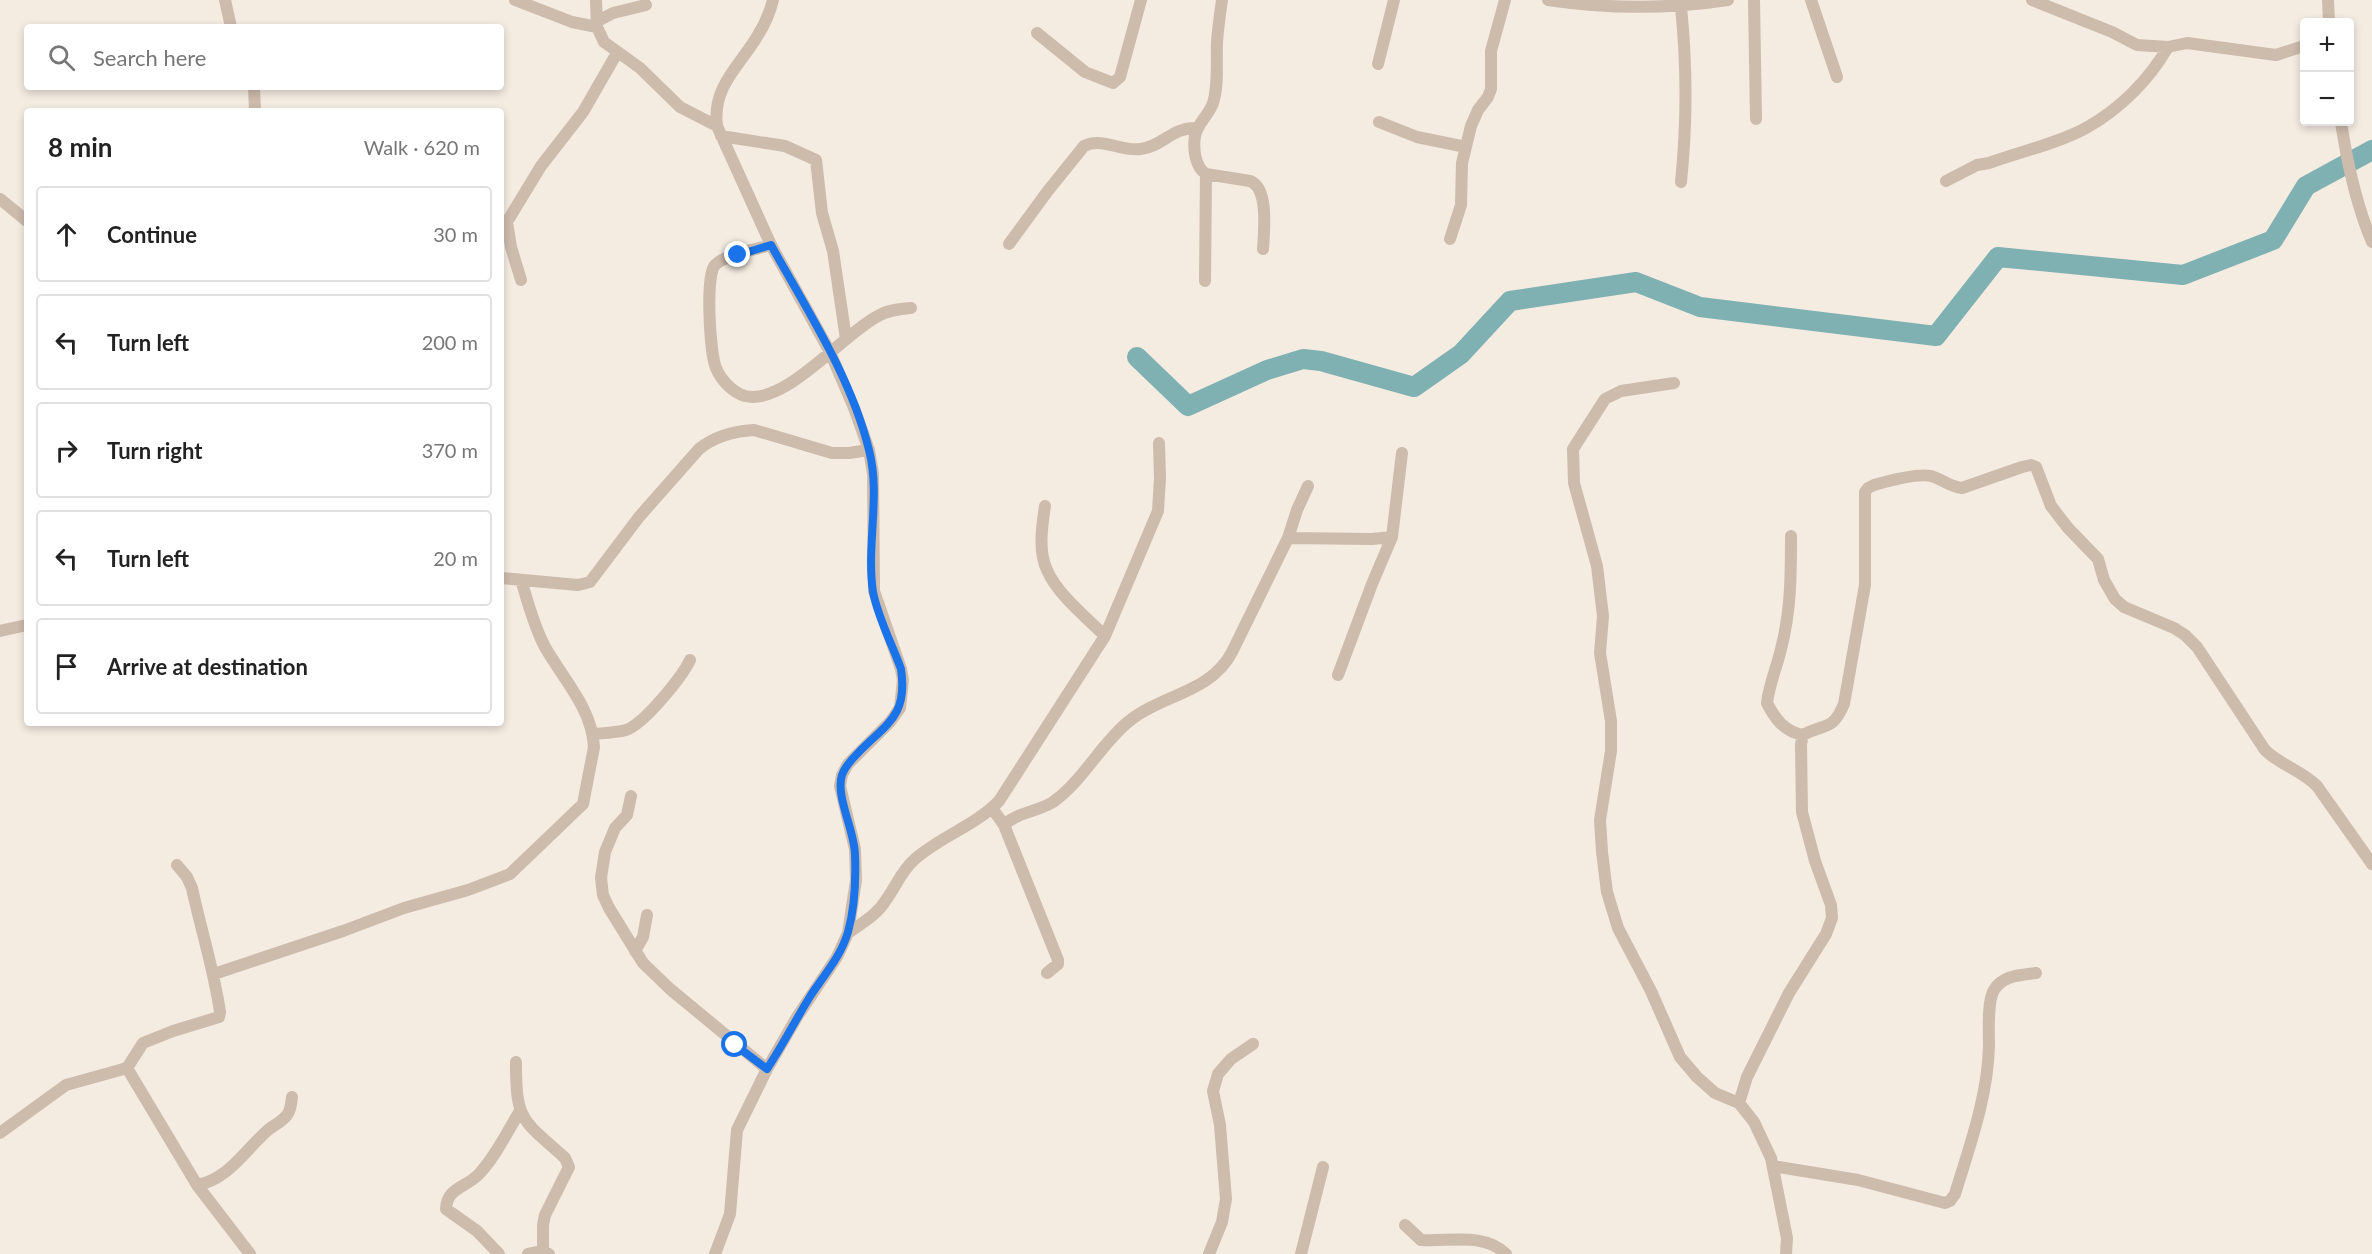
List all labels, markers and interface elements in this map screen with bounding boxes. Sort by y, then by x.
map controls [2300,18,2354,126]
button: + [2300,18,2354,72]
search box [24,24,504,90]
icon: search [45,41,78,74]
text: Search here [93,44,206,71]
button: − [2300,72,2354,126]
text: 8 min [48,131,112,163]
text: Walk · 620 m [364,135,480,159]
icon: ahead [50,218,83,251]
text: Continue [107,221,197,248]
text: 30 m [433,222,478,246]
route end [724,241,750,267]
icon: left [50,326,83,359]
text: Turn left [107,329,189,356]
text: 200 m [422,330,478,354]
icon: right [50,434,83,467]
text: Turn right [107,437,202,464]
text: 370 m [422,438,478,462]
icon: left [50,542,83,575]
text: Turn left [107,545,189,572]
text: 20 m [433,546,478,570]
icon: arrive [50,650,83,683]
text: Arrive at destination [107,653,308,680]
route start [721,1031,747,1057]

